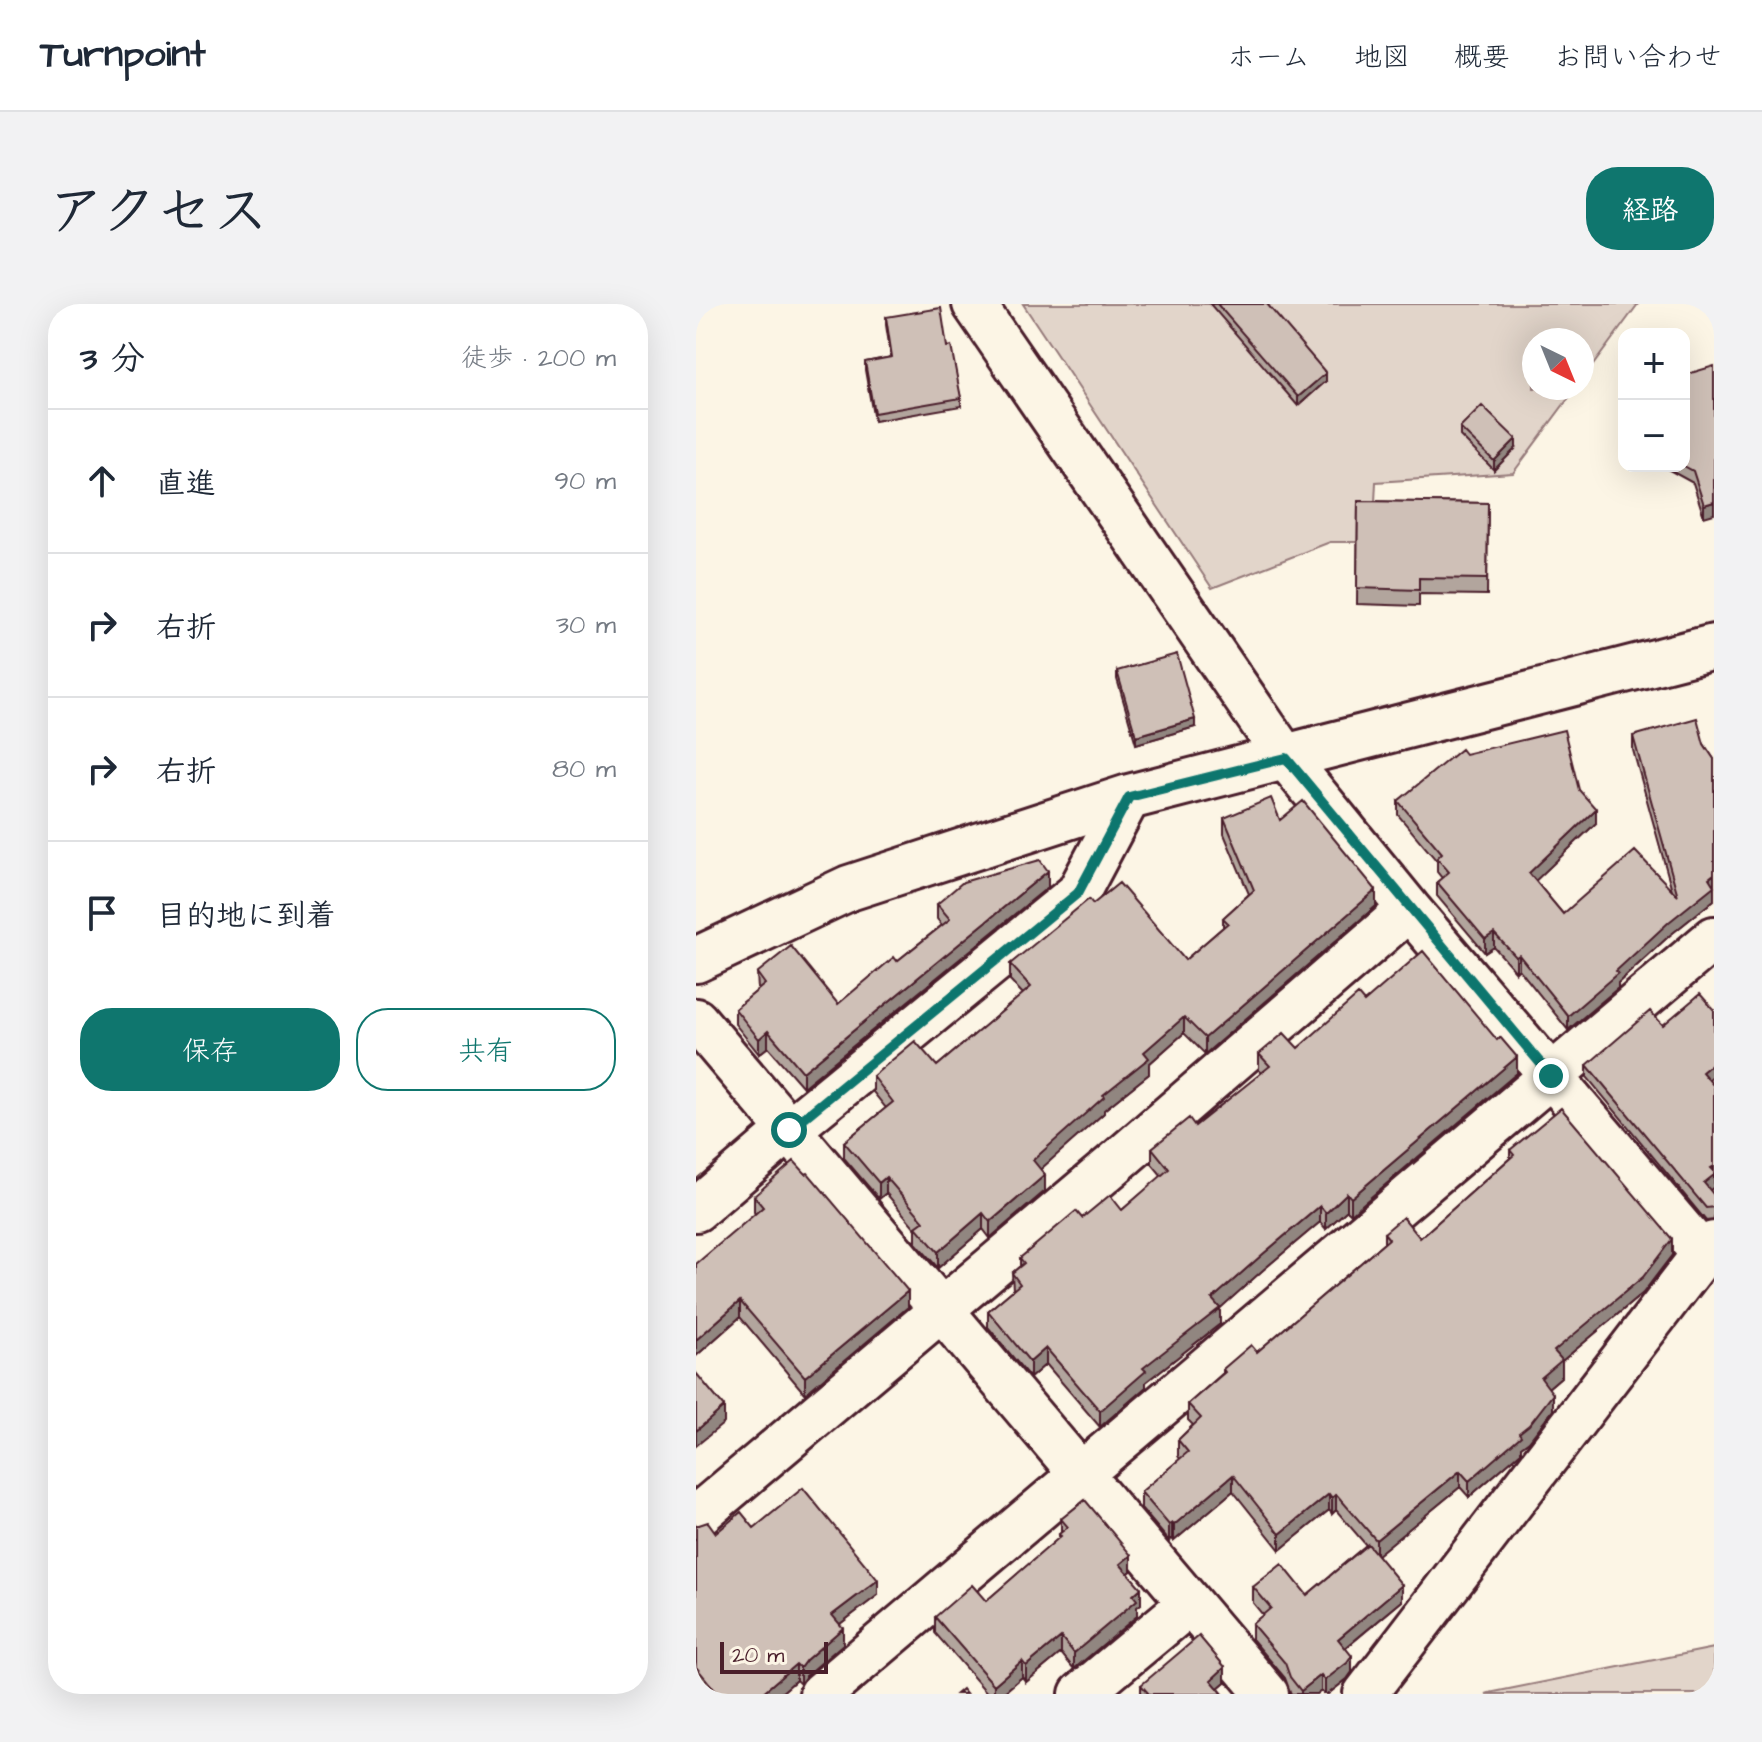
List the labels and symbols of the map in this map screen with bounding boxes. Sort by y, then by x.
north arrow [1522,328,1594,400]
route end [1533,1058,1569,1094]
route start [771,1112,807,1148]
scale bar [720,1638,828,1674]

